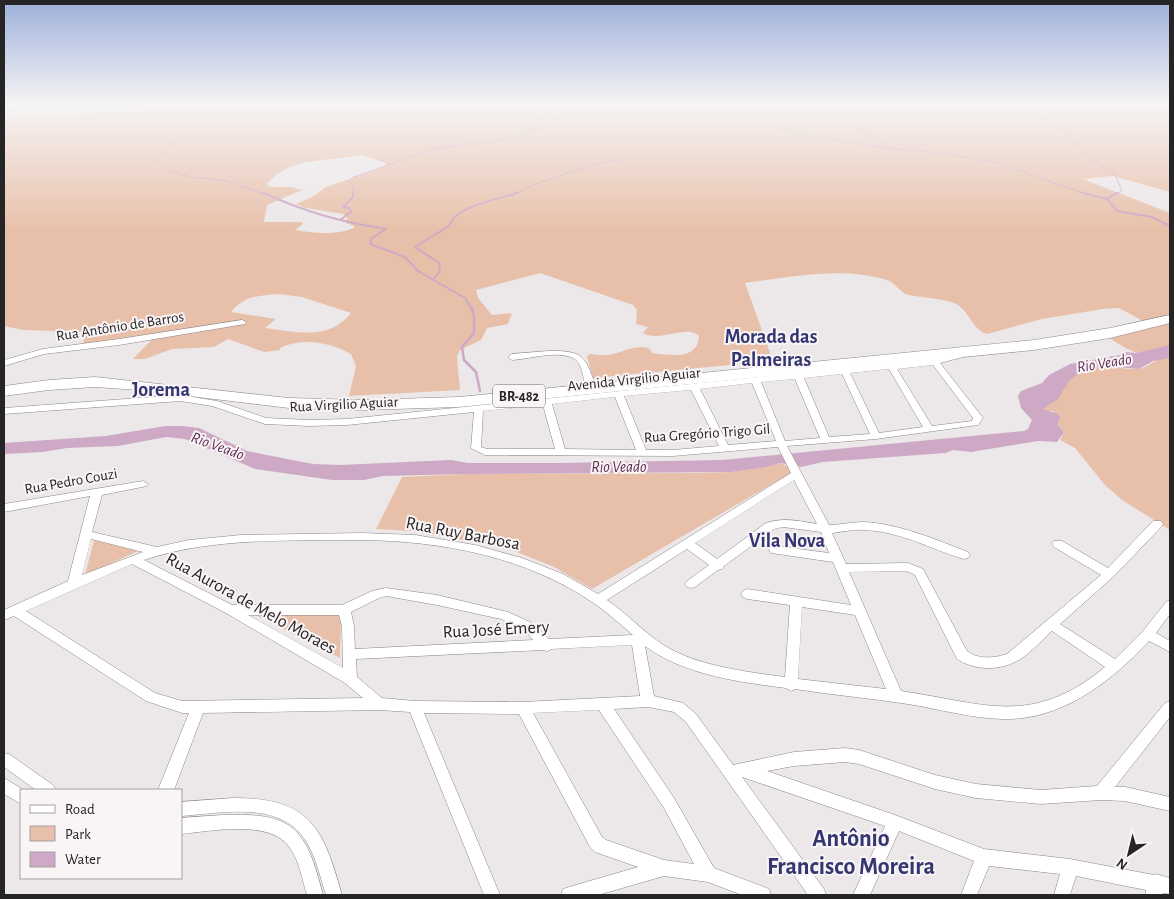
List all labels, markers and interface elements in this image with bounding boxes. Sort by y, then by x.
street label: Rua Antônio de Barros [55,309,185,344]
district label: Morada das Palmeiras [725,327,818,370]
water label: Rio Veado [1076,351,1133,375]
street label: Avenida Virgilio Aguiar [567,365,702,394]
district label: Jorema [132,380,190,400]
road number: BR-482 [493,384,545,408]
street label: Rua Virgilio Aguiar [289,394,399,415]
street label: Rua Gregório Trigo Gil [643,422,771,445]
water label: Rio Veado [189,429,247,463]
water label: Rio Veado [591,459,647,475]
street label: Rua Pedro Couzi [24,466,119,497]
street label: Rua Ruy Barbosa [404,514,521,554]
district label: Vila Nova [749,531,826,551]
street label: Rua Aurora de Melo Moraes [163,550,338,658]
street label: Rua José Emery [442,618,550,642]
legend [20,789,182,879]
text: Road [65,802,95,817]
text: Park [65,827,91,842]
district label: Antônio Francisco Moreira [767,827,935,879]
north arrow [1104,829,1154,879]
text: Water [65,852,101,867]
text: N [1114,855,1130,872]

